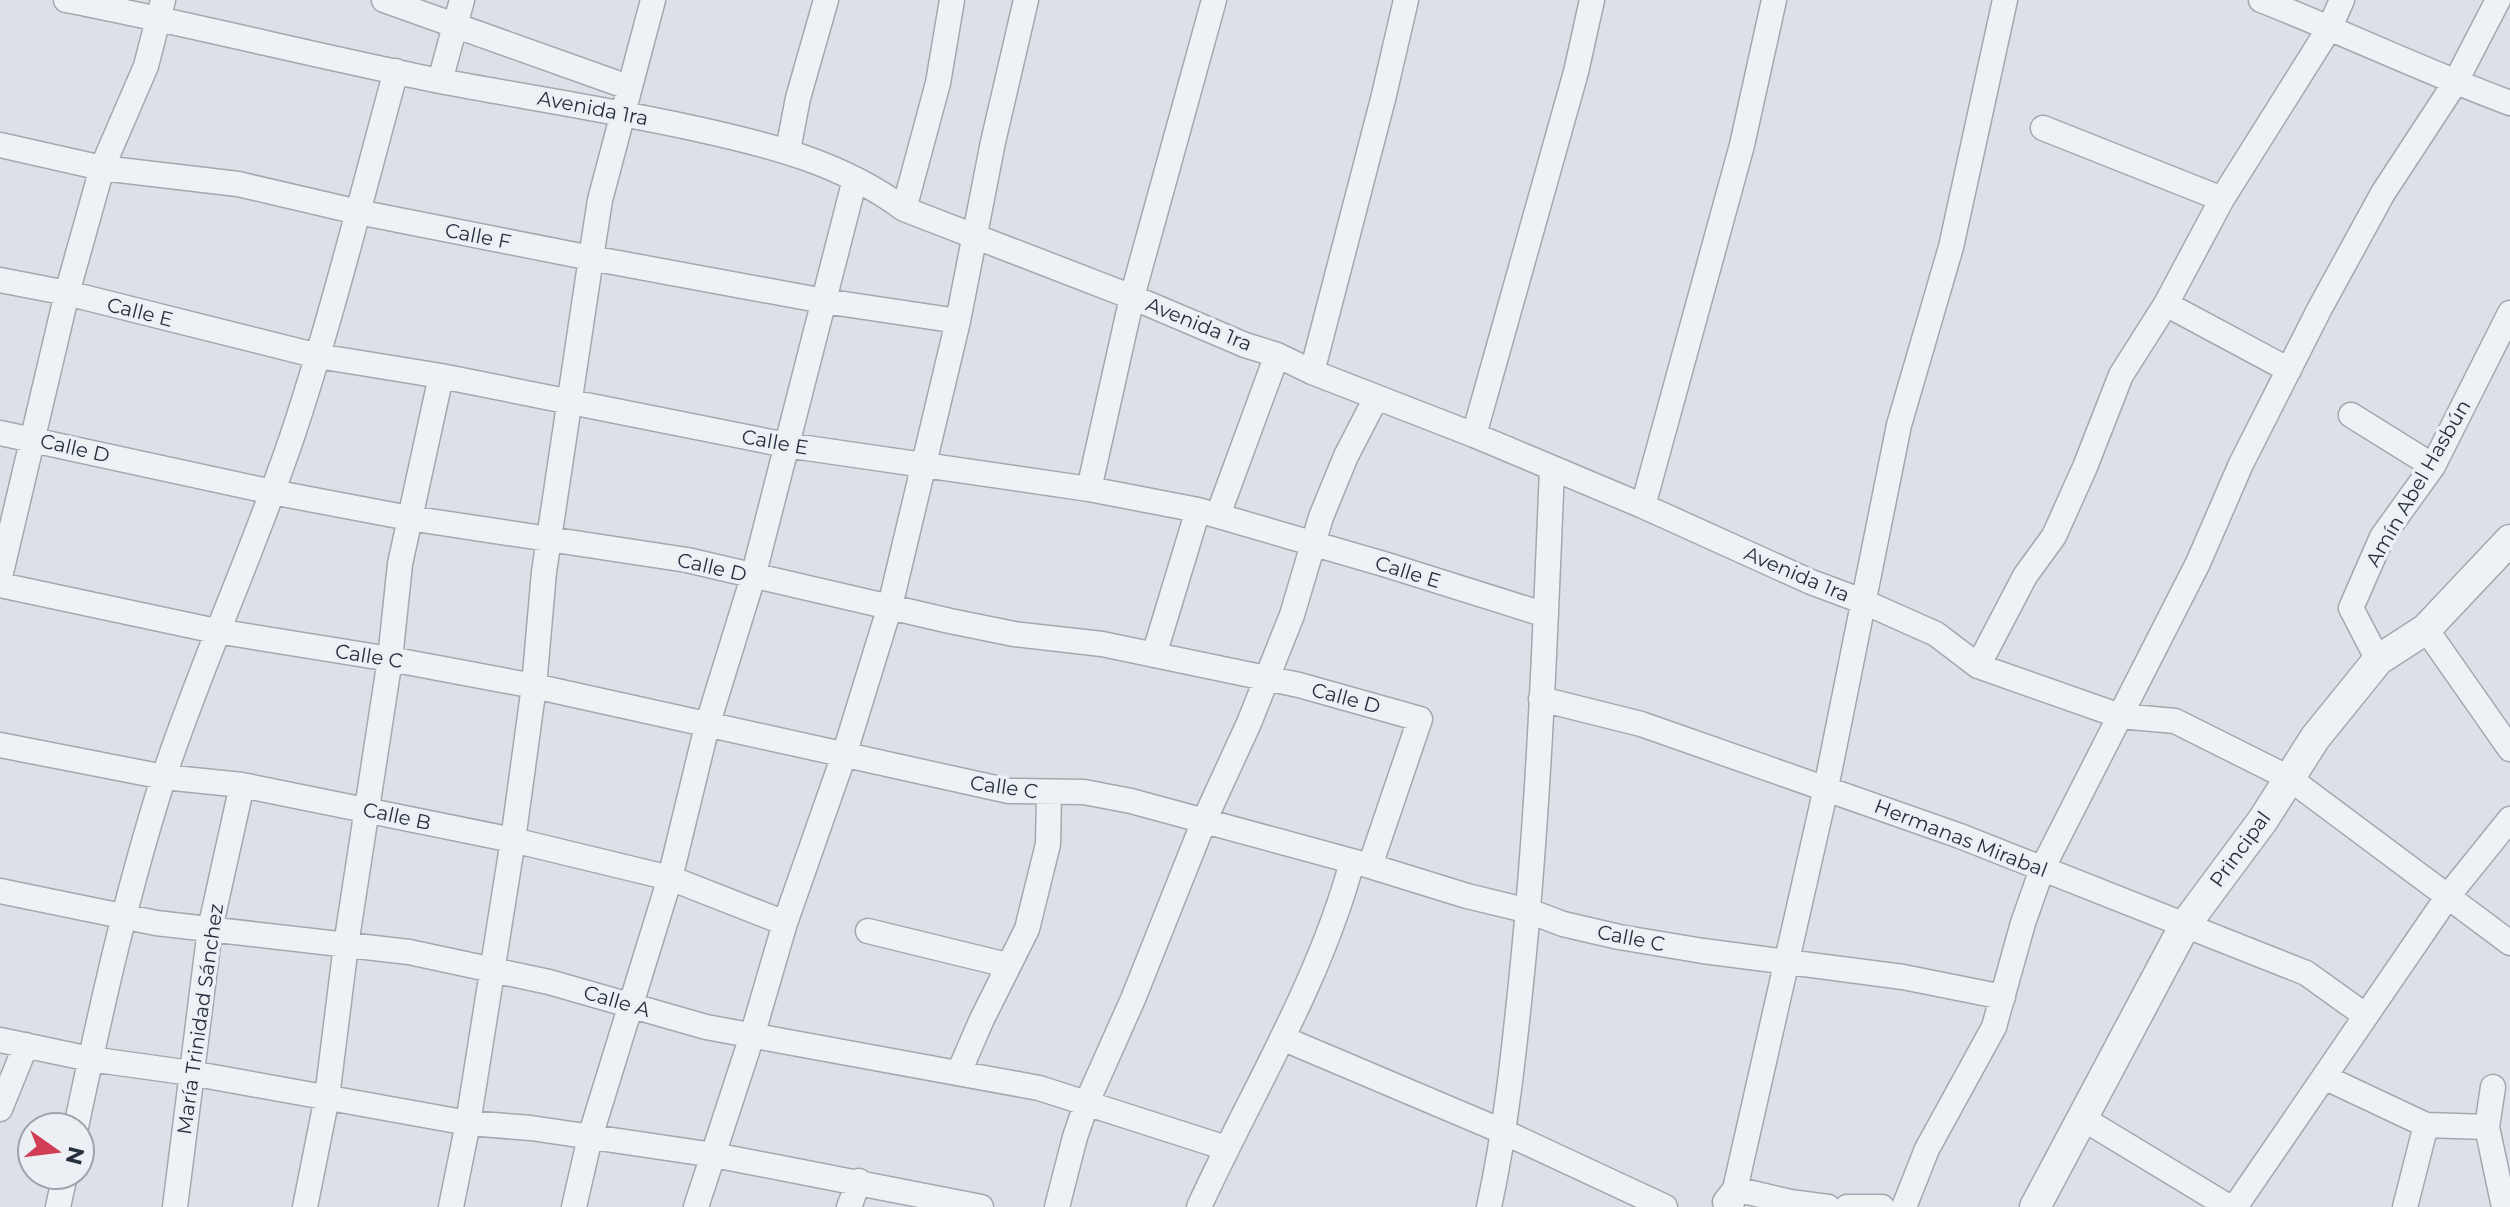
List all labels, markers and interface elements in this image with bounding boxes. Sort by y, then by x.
street label: Avenida 1ra [536,86,650,130]
street label: Calle F [443,218,513,254]
street label: Calle E [104,292,176,332]
street label: Avenida 1ra [1143,292,1255,356]
street label: Amín Abel Hasbún [2360,395,2476,571]
street label: Calle E [740,424,810,460]
street label: Calle D [38,428,112,468]
street label: Avenida 1ra [1741,541,1853,607]
street label: Calle D [675,547,749,587]
street label: Calle E [1372,551,1444,593]
street label: Calle C [333,639,405,673]
street label: Calle D [1309,677,1383,719]
street label: Calle C [969,770,1039,804]
street label: Hermanas Mirabal [1871,794,2051,882]
street label: Calle B [361,797,433,835]
street label: Principal [2204,806,2276,892]
street label: María Trinidad Sánchez [172,902,228,1136]
street label: Calle C [1595,920,1667,956]
street label: Calle A [581,980,654,1022]
north arrow [16,1111,96,1191]
text: N [60,1144,90,1168]

